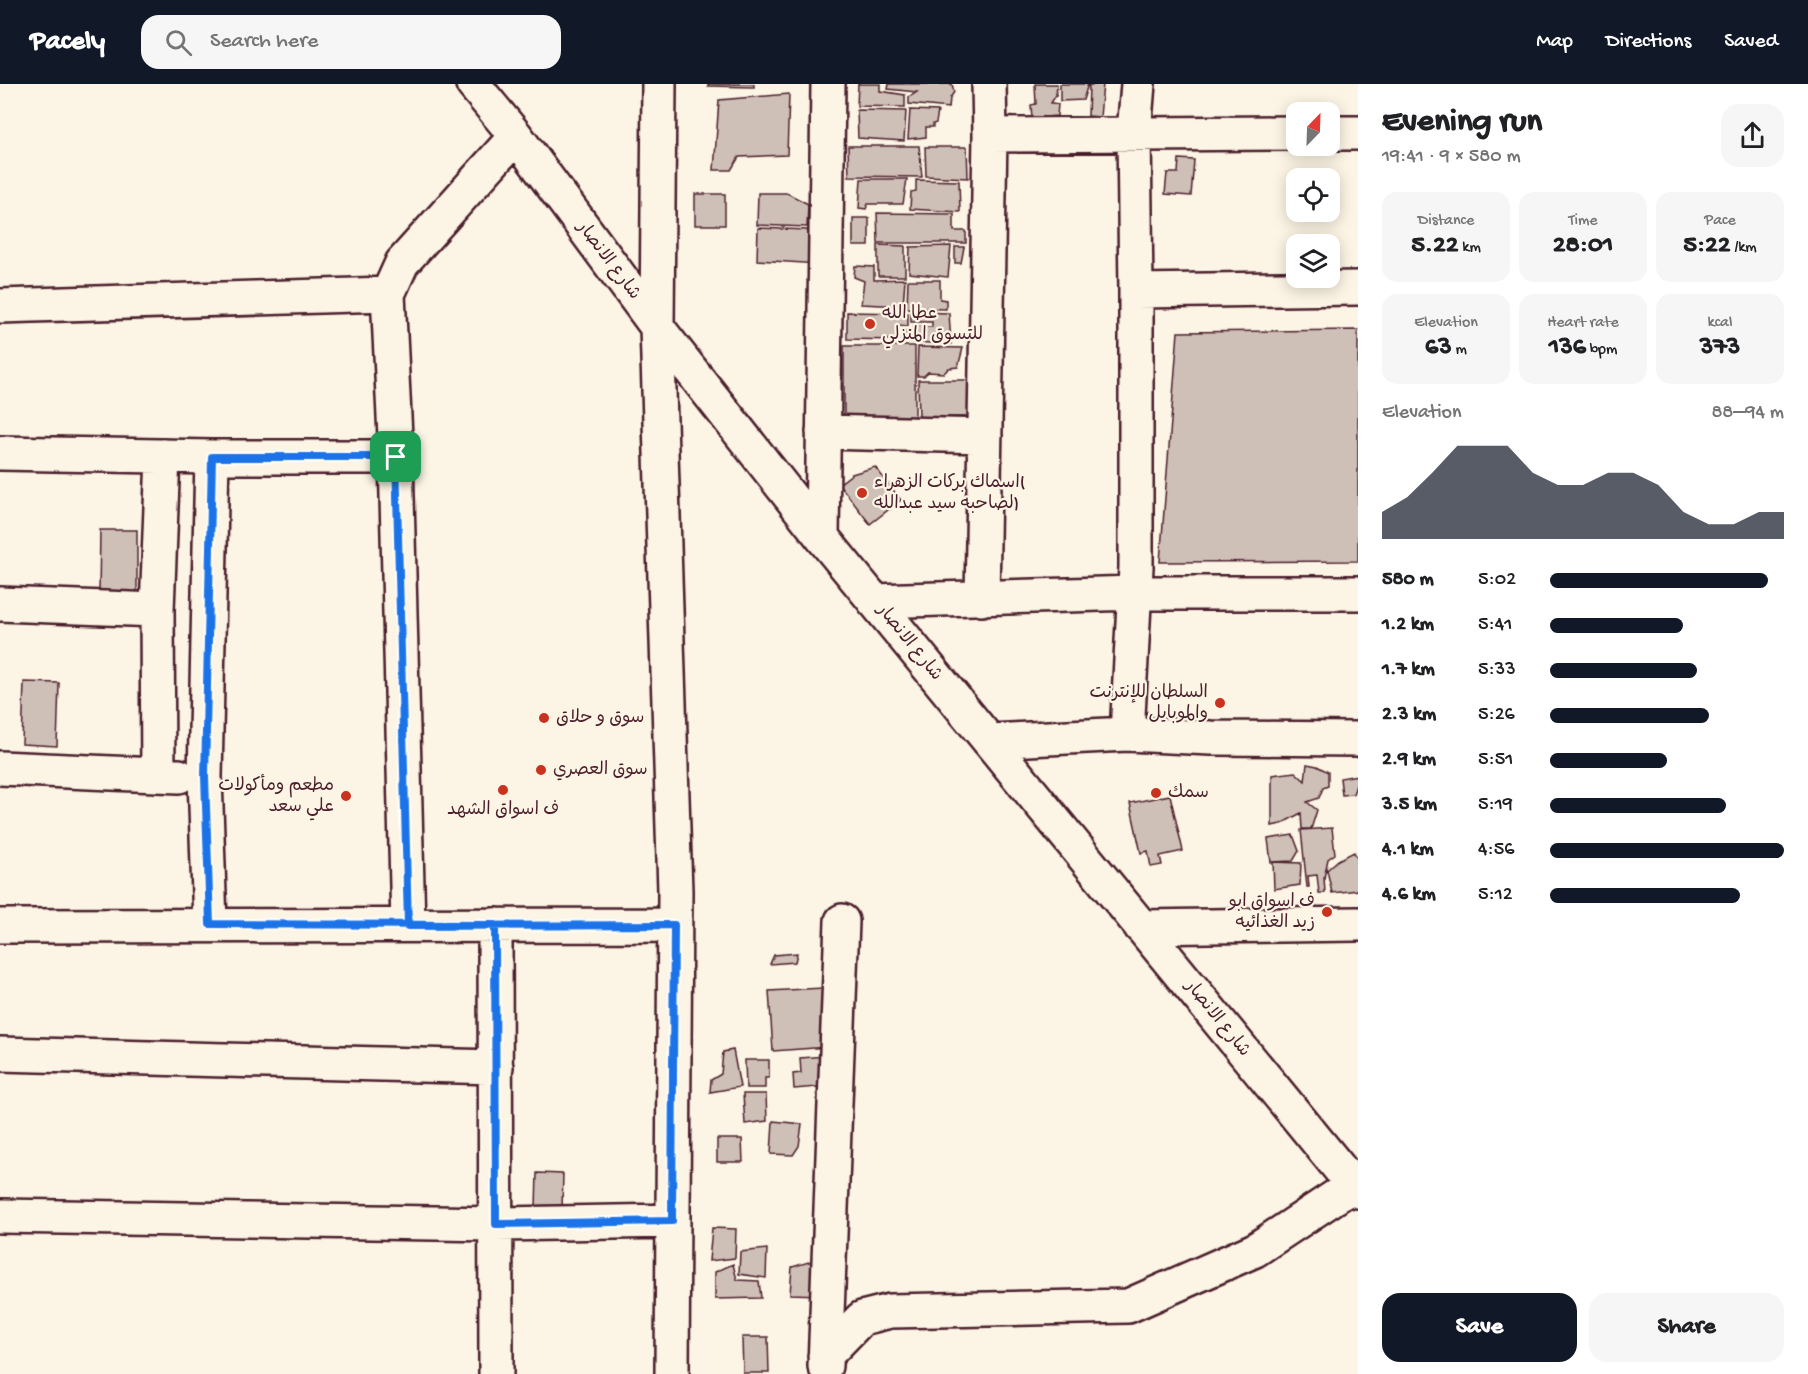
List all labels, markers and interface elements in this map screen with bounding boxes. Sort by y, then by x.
search box [141,15,561,69]
text: Pacely [30,26,105,59]
icon: search [162,26,195,59]
text: Search here [210,29,318,55]
text: Map [1536,30,1573,55]
text: Directions [1606,30,1691,55]
text: Saved [1724,30,1778,55]
north arrow [1286,102,1340,156]
map controls [1286,102,1340,288]
text: Evening run [1382,104,1542,142]
button: share [1721,104,1784,167]
text: 19:41 · 9 × 580 m [1382,146,1521,169]
button: locate [1286,168,1340,222]
text: Distance [1418,212,1474,231]
text: Time [1568,212,1598,231]
text: Pace [1704,212,1736,231]
street label: شارع الانصار [571,216,644,304]
text: 5.22 [1411,231,1459,262]
text: 28:01 [1553,231,1613,262]
text: 5:22 [1683,231,1731,262]
button: layers [1286,234,1340,288]
text: km [1459,239,1481,258]
text: /km [1731,239,1757,258]
place label: عطا الله للتسوق المنزلي [882,304,983,349]
text: Elevation [1414,314,1478,333]
text: Heart rate [1547,314,1619,333]
text: kcal [1708,314,1732,333]
marker: عطا الله للتسوق المنزلي [863,317,877,331]
text: 63 [1425,333,1452,364]
text: 136 [1549,333,1586,364]
text: 373 [1700,333,1740,364]
text: m [1452,341,1467,360]
text: bpm [1586,341,1617,360]
text: Elevation [1382,402,1462,425]
text: 88–94 m [1711,402,1784,425]
pin [370,431,421,482]
icon: arrive [379,440,412,473]
place label: اسماك بركات الزهراء( لصاحبه سيد عبدالله) [874,473,1025,515]
marker: اسماك بركات الزهراء( لصاحبه سيد عبدالله) [855,486,869,500]
text: 580 m [1382,569,1434,592]
text: 5:02 [1478,569,1516,592]
street label: شارع الانصار [870,599,946,686]
text: 1.2 km [1382,614,1434,637]
text: 5:41 [1478,614,1512,637]
text: 1.7 km [1382,659,1435,682]
text: 5:33 [1478,659,1516,682]
place label: السلطان للإنترنت والموبايل [1089,683,1208,725]
marker: السلطان للإنترنت والموبايل [1213,696,1227,710]
text: 2.3 km [1382,704,1436,727]
text: 5:26 [1478,704,1515,727]
place label: سوق و حلاق [556,708,644,729]
marker: سوق و حلاق [537,711,551,725]
text: 2.9 km [1382,749,1436,772]
text: 5:51 [1478,749,1513,772]
place label: سوق العصري [553,760,648,781]
marker: سوق العصري [534,763,548,777]
place label: مطعم ومأكولات علي سعد [218,774,334,821]
marker: ف اسواق الشهد [496,783,510,797]
place label: سمك [1168,783,1209,804]
marker: سمك [1149,786,1163,800]
marker: مطعم ومأكولات علي سعد [339,789,353,803]
text: 3.5 km [1382,794,1437,817]
text: 5:19 [1478,794,1513,817]
place label: ف اسواق الشهد [447,800,559,821]
text: 4.1 km [1382,839,1434,862]
text: 4:56 [1478,839,1514,862]
text: 4.6 km [1382,884,1436,907]
text: 5:12 [1478,884,1513,907]
place label: ف اسواق ابو زيد الغذائيه [1227,892,1315,934]
marker: ف اسواق ابو زيد الغذائيه [1320,905,1334,919]
street label: شارع الانصار [1178,975,1254,1062]
button: Save [1382,1293,1577,1362]
button: Share [1589,1293,1784,1362]

